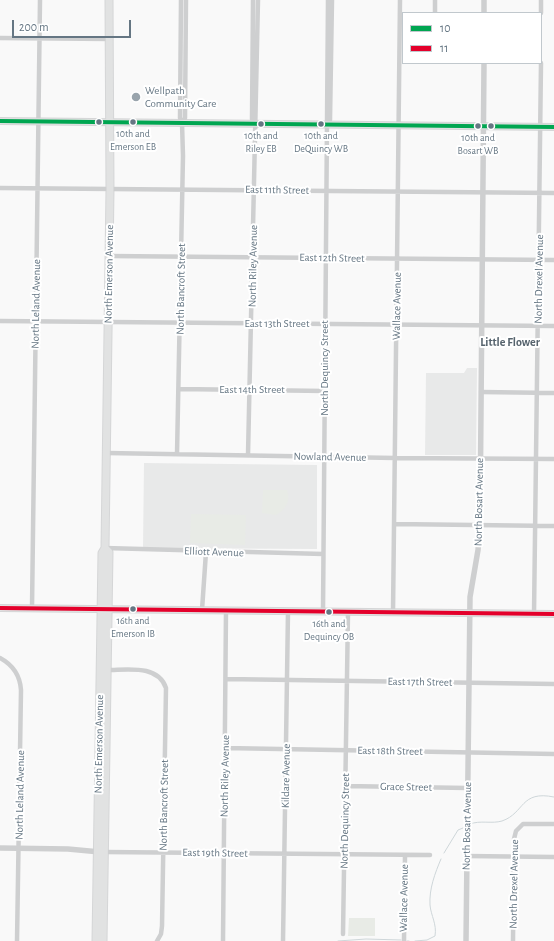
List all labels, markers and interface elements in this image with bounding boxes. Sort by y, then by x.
scale bar [14,12,133,38]
legend [402,12,542,64]
text: 200 m [19,21,49,33]
text: 10 [440,22,450,34]
text: 11 [440,42,448,54]
place label: Wellpath Community Care [145,84,216,110]
marker: Wellpath Community Care [130,91,142,103]
unlabelled marker [94,117,104,127]
marker: 10th and Emerson EB [128,117,138,127]
marker: 10th and Riley EB [256,119,266,129]
marker: 10th and DeQuincy WB [316,119,326,129]
marker: 10th and Bosart WB [473,121,483,131]
unlabelled marker [486,121,496,131]
place label: 10th and Emerson EB [110,128,156,152]
place label: 10th and Riley EB [244,130,278,154]
place label: 10th and DeQuincy WB [294,130,348,154]
place label: 10th and Bosart WB [458,132,498,156]
street label: East 11th Street [245,183,309,197]
street label: North Emerson Avenue [102,225,116,323]
street label: North Riley Avenue [246,225,260,307]
street label: North Drexel Avenue [532,234,546,324]
street label: North Bancroft Street [174,243,188,335]
street label: East 12th Street [299,251,365,265]
street label: North Leland Avenue [29,259,43,349]
street label: Wallace Avenue [390,272,404,340]
street label: East 13th Street [245,317,309,331]
street label: North Dequincy Street [318,320,332,416]
district label: Little Flower [480,335,540,349]
street label: East 14th Street [219,383,285,397]
street label: Nowland Avenue [293,450,367,464]
street label: North Bosart Avenue [472,458,486,546]
street label: Elliott Avenue [184,544,244,560]
marker: 16th and Emerson IB [128,604,138,614]
marker: 16th and Dequincy OB [324,607,334,617]
place label: 16th and Emerson IB [111,615,155,638]
place label: 16th and Dequincy OB [304,618,354,642]
street label: East 17th Street [387,675,453,689]
street label: North Emerson Avenue [92,695,106,793]
street label: North Riley Avenue [218,735,232,817]
street label: Kildare Avenue [279,744,293,808]
street label: East 18th Street [357,744,423,758]
street label: North Leland Avenue [13,750,27,840]
street label: North Bancroft Street [157,759,171,851]
street label: North Dequincy Street [338,773,352,869]
street label: Grace Street [380,780,432,794]
street label: North Bosart Avenue [460,782,474,870]
street label: North Drexel Avenue [507,839,521,929]
street label: East 19th Street [182,846,248,860]
street label: Wallace Avenue [397,864,411,932]

